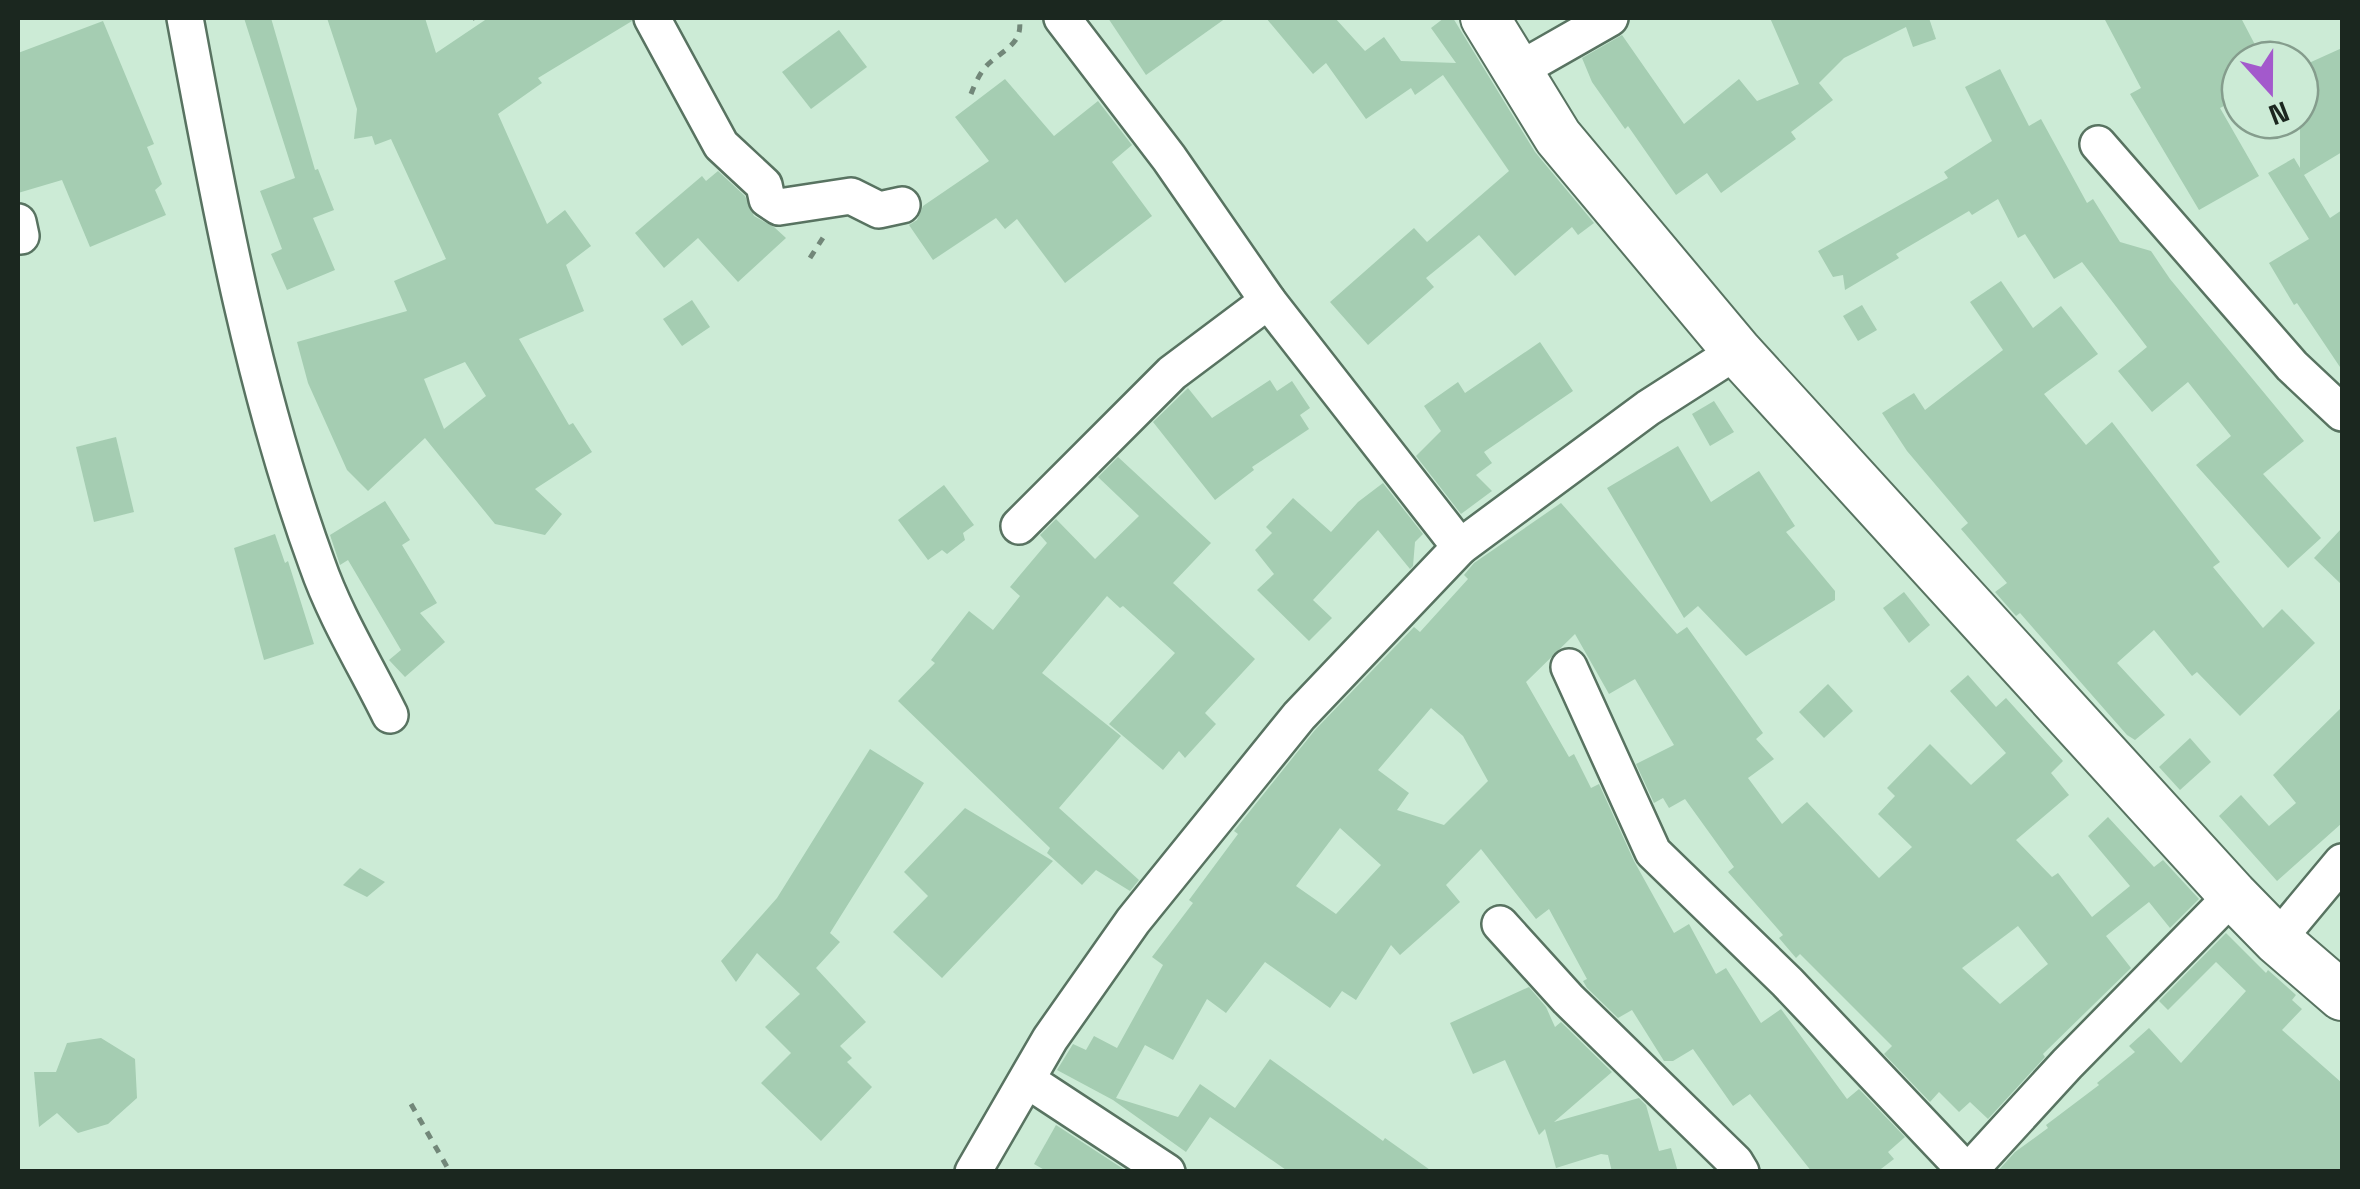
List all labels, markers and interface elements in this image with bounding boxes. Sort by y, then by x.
north arrow [2220,40,2320,140]
text: N [2264,93,2294,134]

